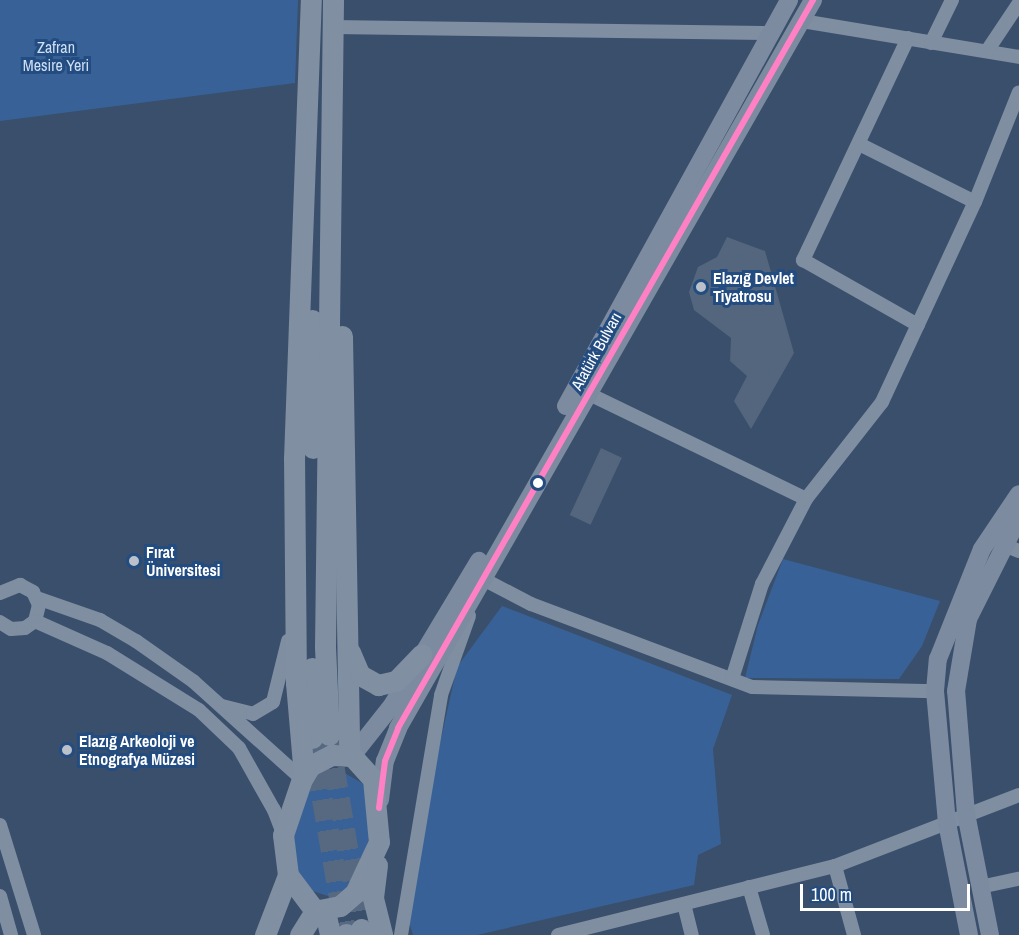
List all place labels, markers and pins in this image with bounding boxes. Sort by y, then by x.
place label: Elazığ Devlet Tiyatrosu [713,268,794,306]
marker: Elazığ Devlet Tiyatrosu [694,280,708,294]
unlabelled marker [532,477,544,489]
place label: Fırat Üniversitesi [146,542,220,580]
marker: Fırat Üniversitesi [127,554,141,568]
place label: Elazığ Arkeoloji ve Etnografya Müzesi [79,731,195,769]
marker: Elazığ Arkeoloji ve Etnografya Müzesi [60,743,74,757]

